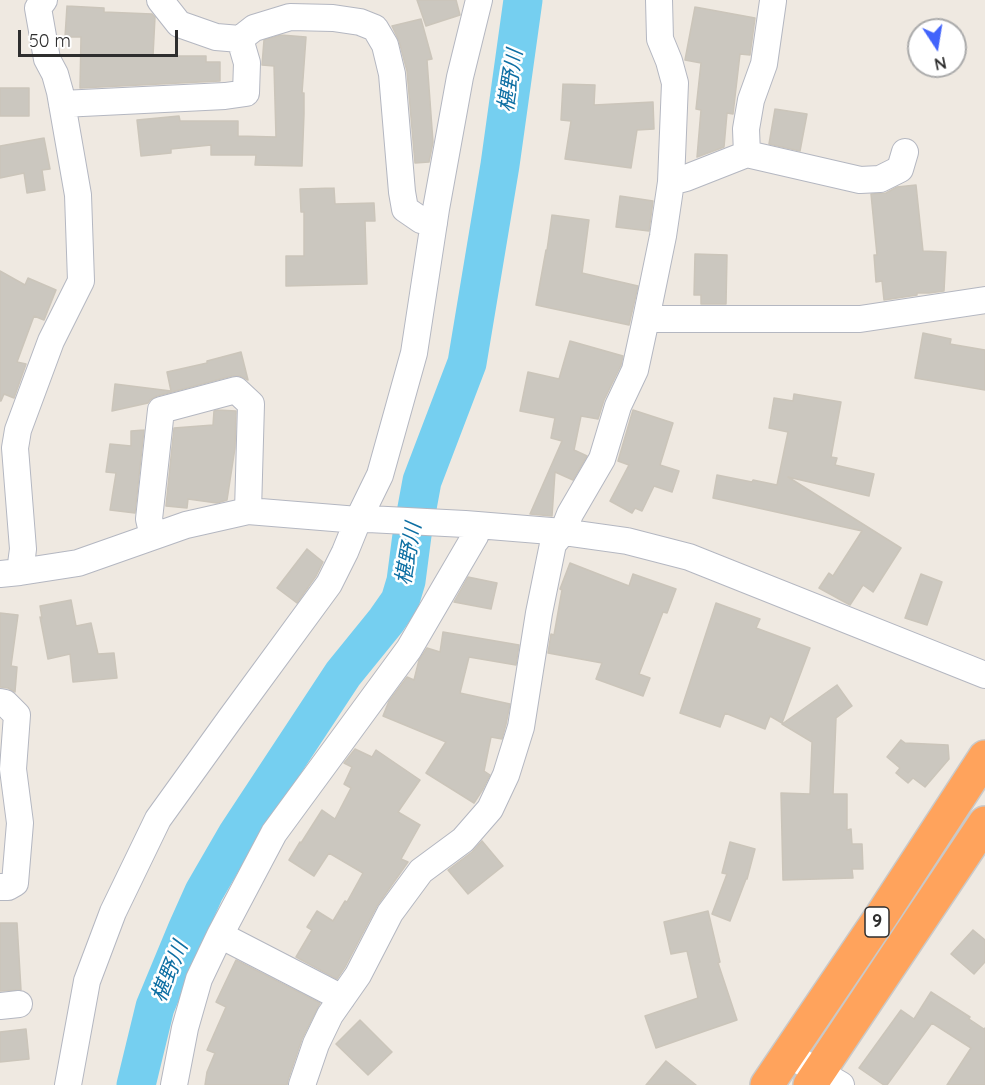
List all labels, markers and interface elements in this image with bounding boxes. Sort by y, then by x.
scale bar [21,18,182,56]
north arrow [907,18,967,78]
text: 50 m [29,29,71,52]
water label: 椹野川 [494,48,528,114]
text: N [933,53,948,75]
water label: 椹野川 [391,521,427,587]
road number: 9 [865,907,889,937]
water label: 椹野川 [147,938,193,1006]

